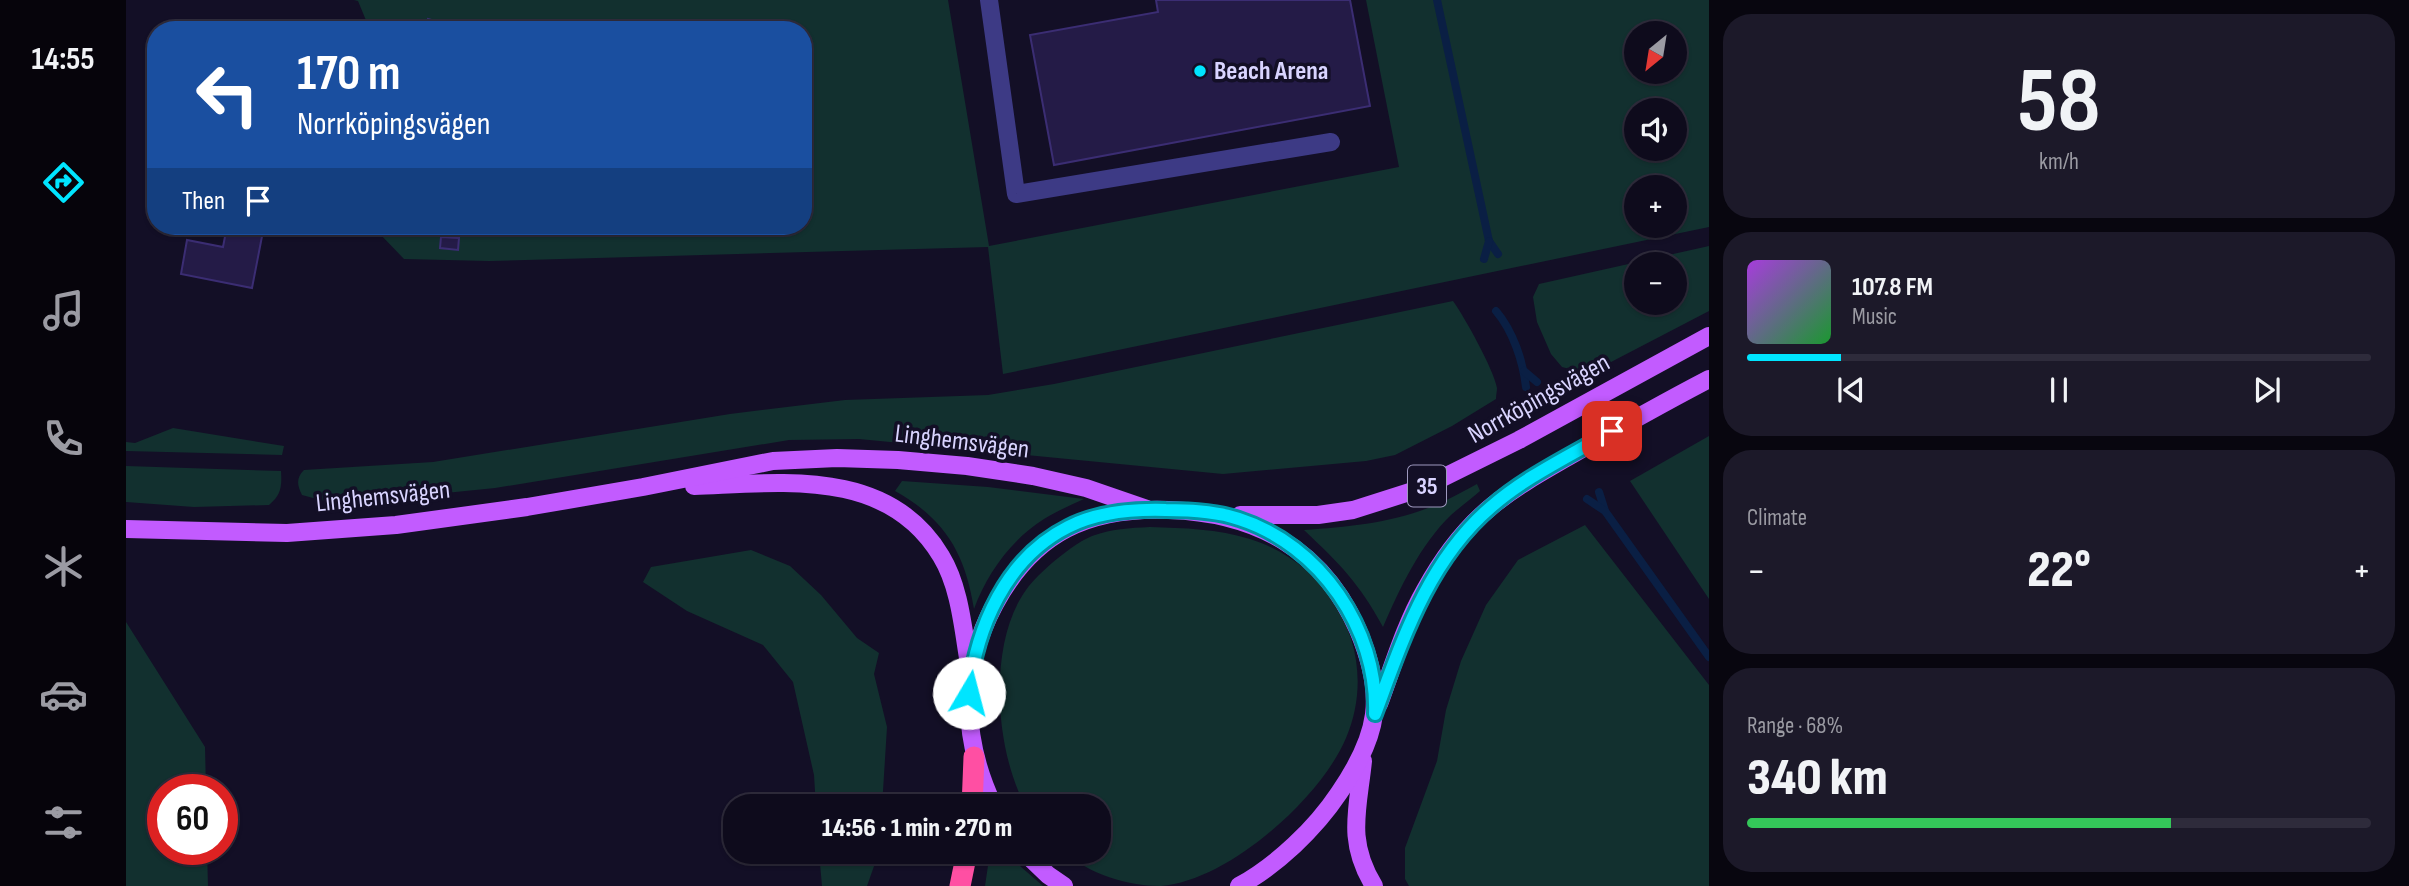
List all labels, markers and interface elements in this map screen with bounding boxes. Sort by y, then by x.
north arrow [1624,21,1687,84]
map controls [1624,21,1687,315]
text: 14:55 [32,40,94,79]
text: 170 m [297,45,401,104]
text: 58 [2018,48,2100,157]
icon: left [182,49,273,140]
place label: Beach Arena [1214,56,1328,87]
marker: Beach Arena [1192,63,1208,79]
button: sound [1624,98,1687,161]
text: Norrköpingsvägen [297,105,490,144]
text: km/h [2039,148,2079,176]
icon: directions [39,158,88,207]
button: + [1624,175,1687,238]
icon: arrive [239,182,277,220]
text: Then [182,186,225,217]
button: − [1624,252,1687,315]
text: 107.8 FM [1852,272,1933,303]
icon: music [39,286,88,335]
text: Music [1852,303,1897,331]
street label: Norrköpingsvägen [1463,347,1615,451]
icon: previous [1832,371,1870,409]
icon: pause [2040,371,2078,409]
icon: next [2248,371,2286,409]
pin [1582,401,1642,461]
icon: arrive [1593,412,1631,450]
icon: phone [39,414,88,463]
street label: Linghemsvägen [893,418,1031,466]
road number: 35 [1408,466,1446,506]
street label: Linghemsvägen [314,475,452,519]
text: Climate [1747,504,1807,532]
text: 22° [2027,539,2091,602]
icon: climate [39,542,88,591]
text: − [1747,549,1766,594]
text: + [2352,549,2371,594]
position arrow [932,656,1006,730]
icon: car [39,670,88,719]
text: Range · 68% [1747,712,1843,740]
text: 340 km [1747,747,1888,810]
speed limit sign: 60 [147,774,238,865]
icon: filters [39,798,88,847]
text: 14:56 · 1 min · 270 m [822,813,1012,844]

